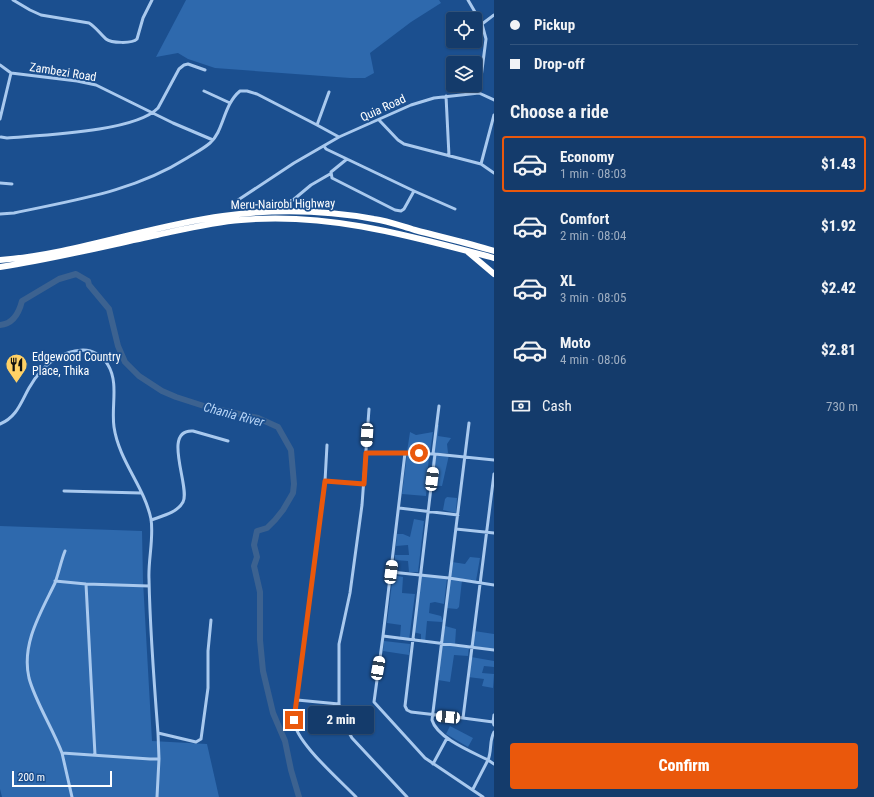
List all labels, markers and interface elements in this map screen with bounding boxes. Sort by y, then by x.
map controls [446,12,482,92]
button: locate [446,12,482,48]
text: Pickup [534,16,575,34]
text: Drop-off [534,55,585,73]
button: layers [446,56,482,92]
street label: Zambezi Road [29,60,97,84]
street label: Quia Road [358,91,408,125]
text: Choose a ride [510,101,609,122]
icon: car [512,146,548,182]
text: Economy [560,148,614,166]
text: $1.43 [821,155,856,173]
text: 1 min · 08:03 [560,166,626,181]
street label: Meru-Nairobi Highway [231,196,335,212]
icon: car [512,208,548,244]
text: Comfort [560,210,609,228]
text: $1.92 [821,217,856,235]
text: 2 min · 08:04 [560,228,626,243]
icon: car [512,270,548,306]
text: XL [560,272,576,290]
text: $2.42 [821,279,856,297]
text: 3 min · 08:05 [560,290,626,305]
icon: car [512,332,548,368]
text: Moto [560,334,591,352]
text: $2.81 [821,341,856,359]
place label: Edgewood Country Place, Thika [32,350,121,378]
restaurant icon: Edgewood Country Place, Thika [4,351,30,384]
text: 4 min · 08:06 [560,352,626,367]
icon: cash [510,395,532,417]
text: Cash [542,397,572,415]
water label: Chania River [202,399,267,430]
text: 730 m [826,399,858,414]
car [360,423,374,447]
route start [410,444,428,462]
car [425,466,439,492]
car [384,559,398,585]
car [370,655,386,681]
callout: 2 min [308,706,374,734]
car [436,710,460,724]
route end [285,711,303,729]
text: 2 min [327,712,355,727]
button: Confirm [510,743,858,789]
scale bar [12,769,112,788]
text: 200 m [18,771,45,784]

